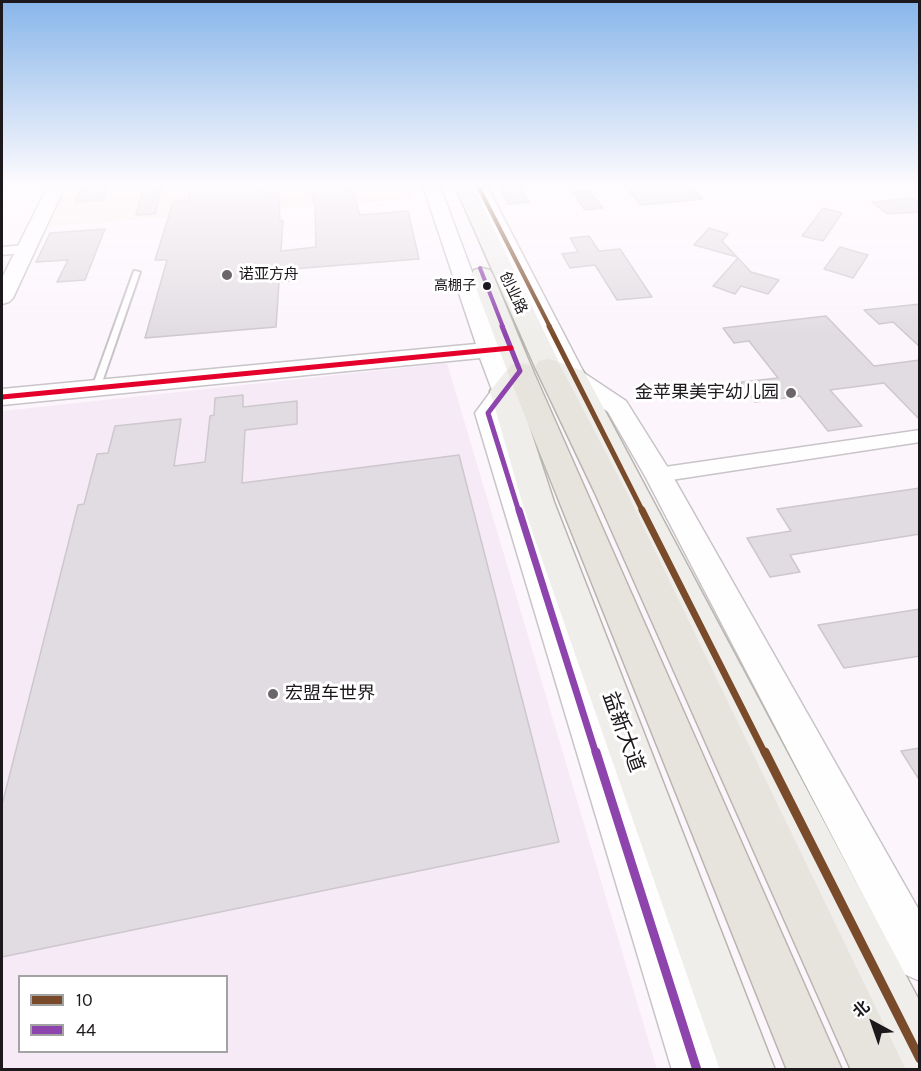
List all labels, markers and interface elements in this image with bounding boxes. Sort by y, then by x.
place label: 诺亚方舟 [239,266,299,284]
marker: 诺亚方舟 [220,268,234,282]
street label: 创业路 [495,269,531,317]
place label: 高棚子 [434,278,476,294]
marker: 高棚子 [481,280,493,292]
place label: 金苹果美宇幼儿园 [635,382,779,404]
marker: 金苹果美宇幼儿园 [784,386,798,400]
place label: 宏盟车世界 [285,683,375,705]
marker: 宏盟车世界 [266,687,280,701]
street label: 益新大道 [597,688,649,776]
legend [18,975,228,1053]
text: 10 [76,989,93,1011]
north arrow [843,993,903,1053]
text: 北 [849,996,873,1021]
text: 44 [76,1019,96,1041]

